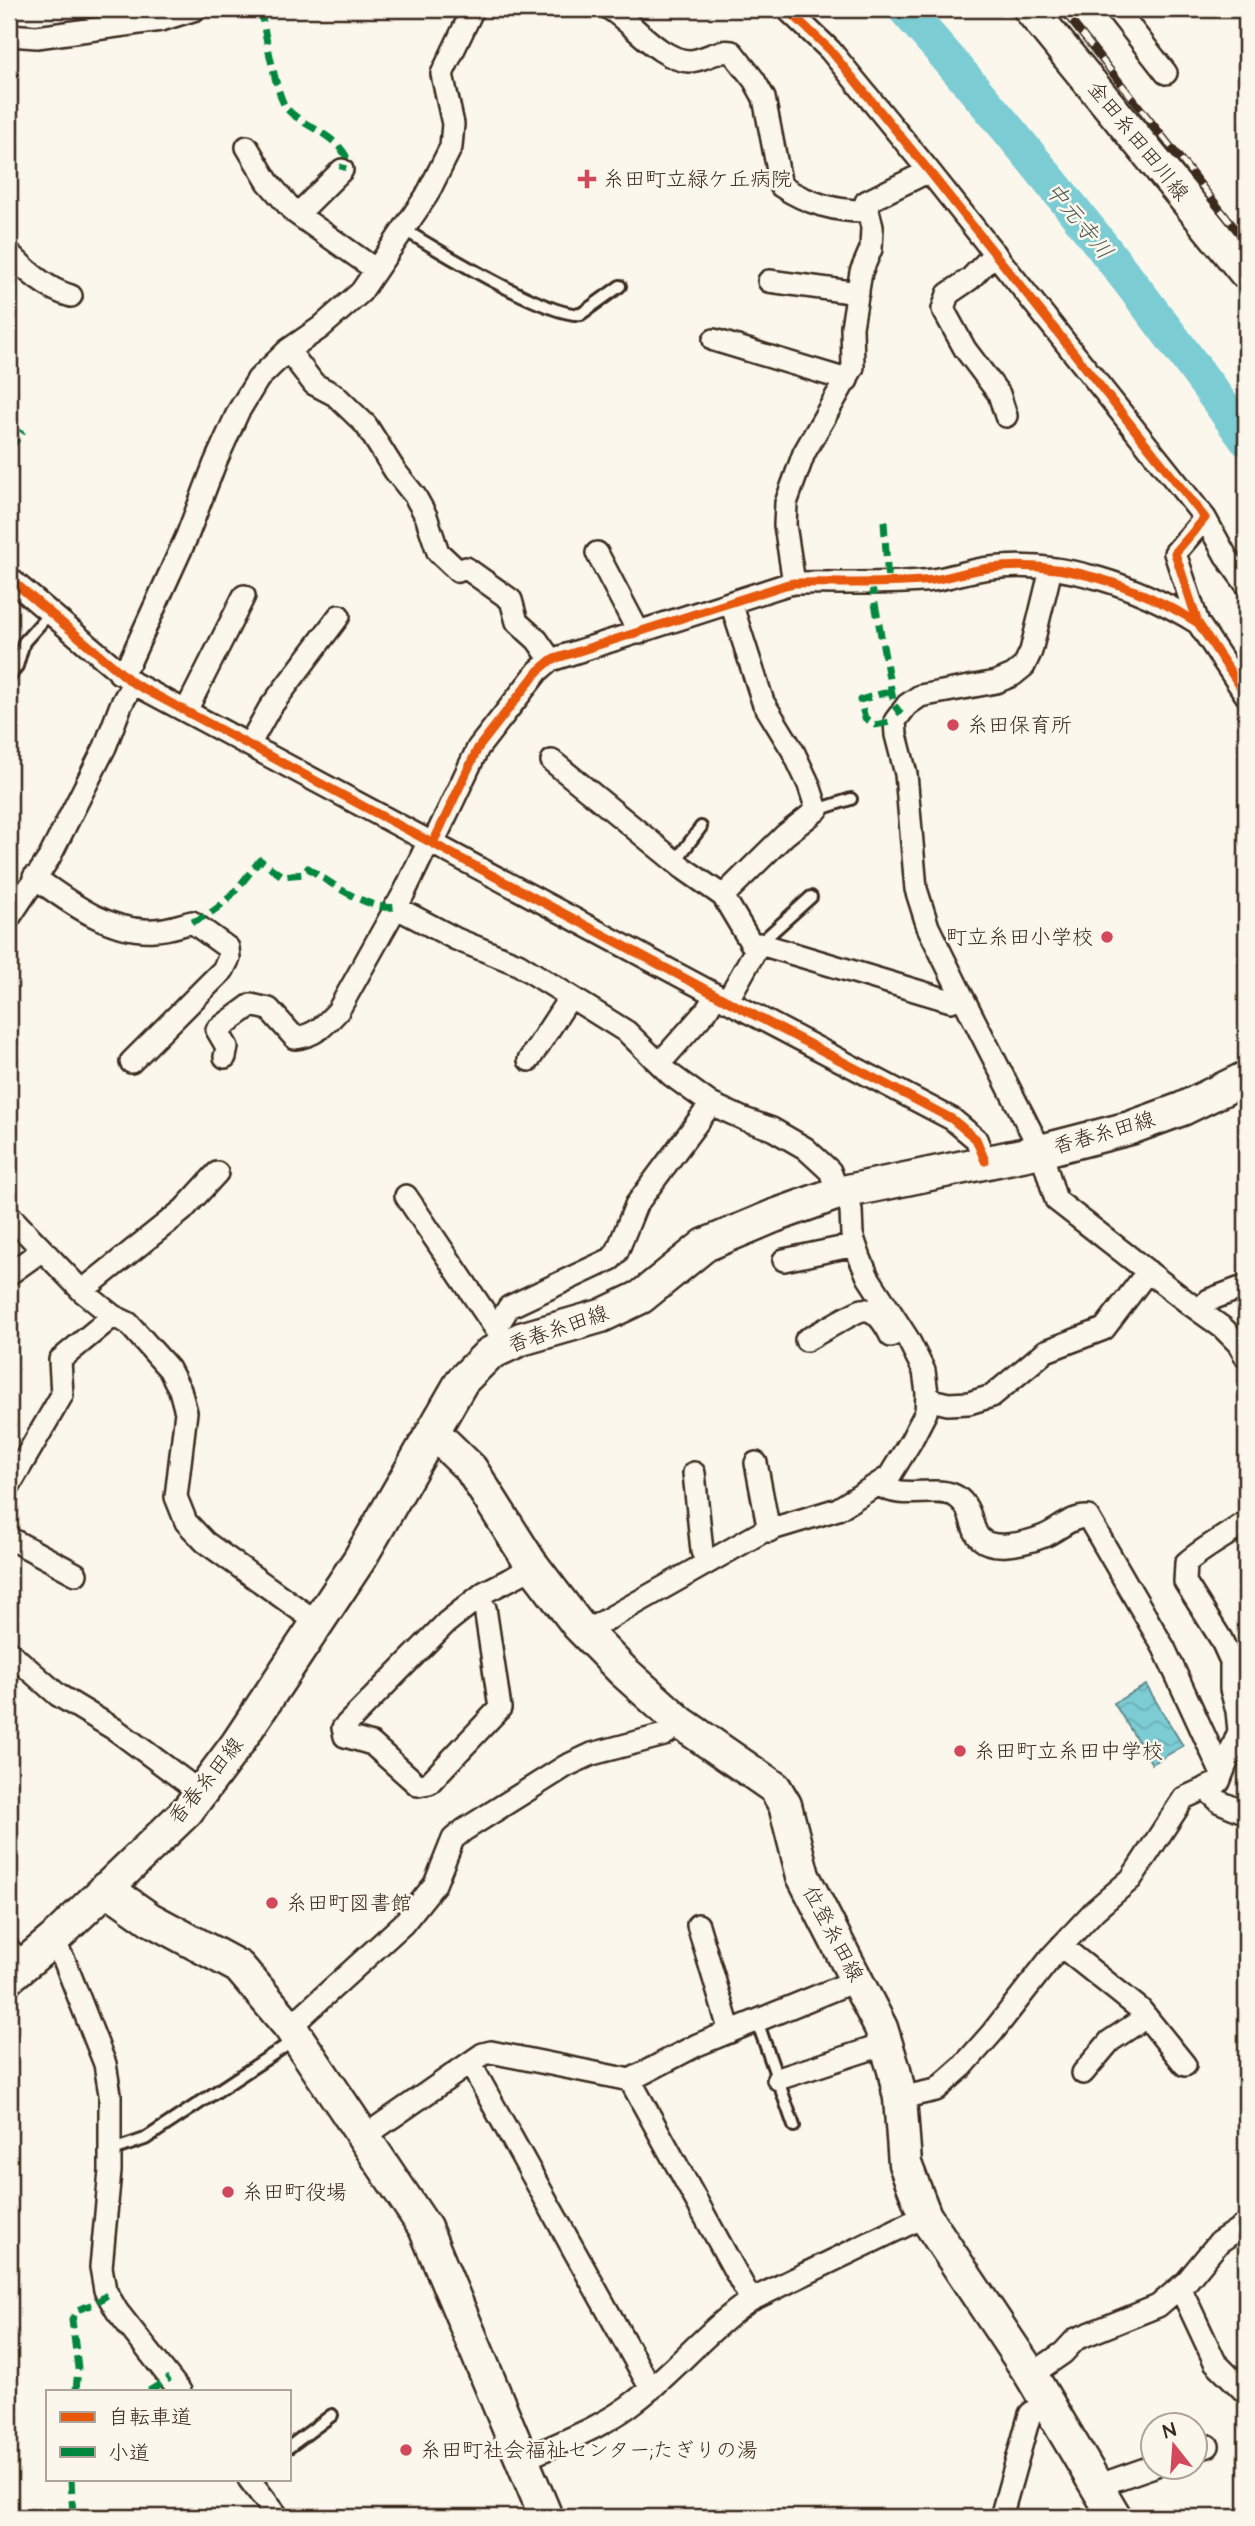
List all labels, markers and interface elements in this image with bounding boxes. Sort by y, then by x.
street label: 金田糸田田川線 [1080,75,1196,207]
place label: 糸田町立緑ケ丘病院 [603,165,792,194]
marker: 糸田町立緑ケ丘病院 [577,169,597,189]
water label: 中元寺川 [1038,175,1120,267]
place label: 糸田保育所 [967,711,1072,740]
marker: 糸田保育所 [945,717,961,733]
place label: 町立糸田小学校 [946,923,1093,952]
marker: 町立糸田小学校 [1099,929,1115,945]
street label: 香春糸田線 [1050,1105,1158,1161]
street label: 香春糸田線 [504,1298,612,1360]
street label: 香春糸田線 [162,1731,250,1831]
place label: 糸田町立糸田中学校 [974,1737,1163,1766]
marker: 糸田町立糸田中学校 [952,1743,968,1759]
street label: 位登糸田線 [796,1881,870,1987]
place label: 糸田町図書館 [286,1889,412,1918]
marker: 糸田町図書館 [264,1895,280,1911]
place label: 糸田町役場 [242,2178,347,2207]
marker: 糸田町役場 [220,2184,236,2200]
legend [46,2390,290,2480]
text: 自転車道 [108,2403,192,2432]
north arrow [1140,2410,1210,2480]
text: N [1160,2417,1179,2446]
place label: 糸田町社会福祉センター;たぎりの湯 [420,2436,758,2465]
text: 小道 [108,2439,150,2468]
marker: 糸田町社会福祉センター;たぎりの湯 [398,2442,414,2458]

